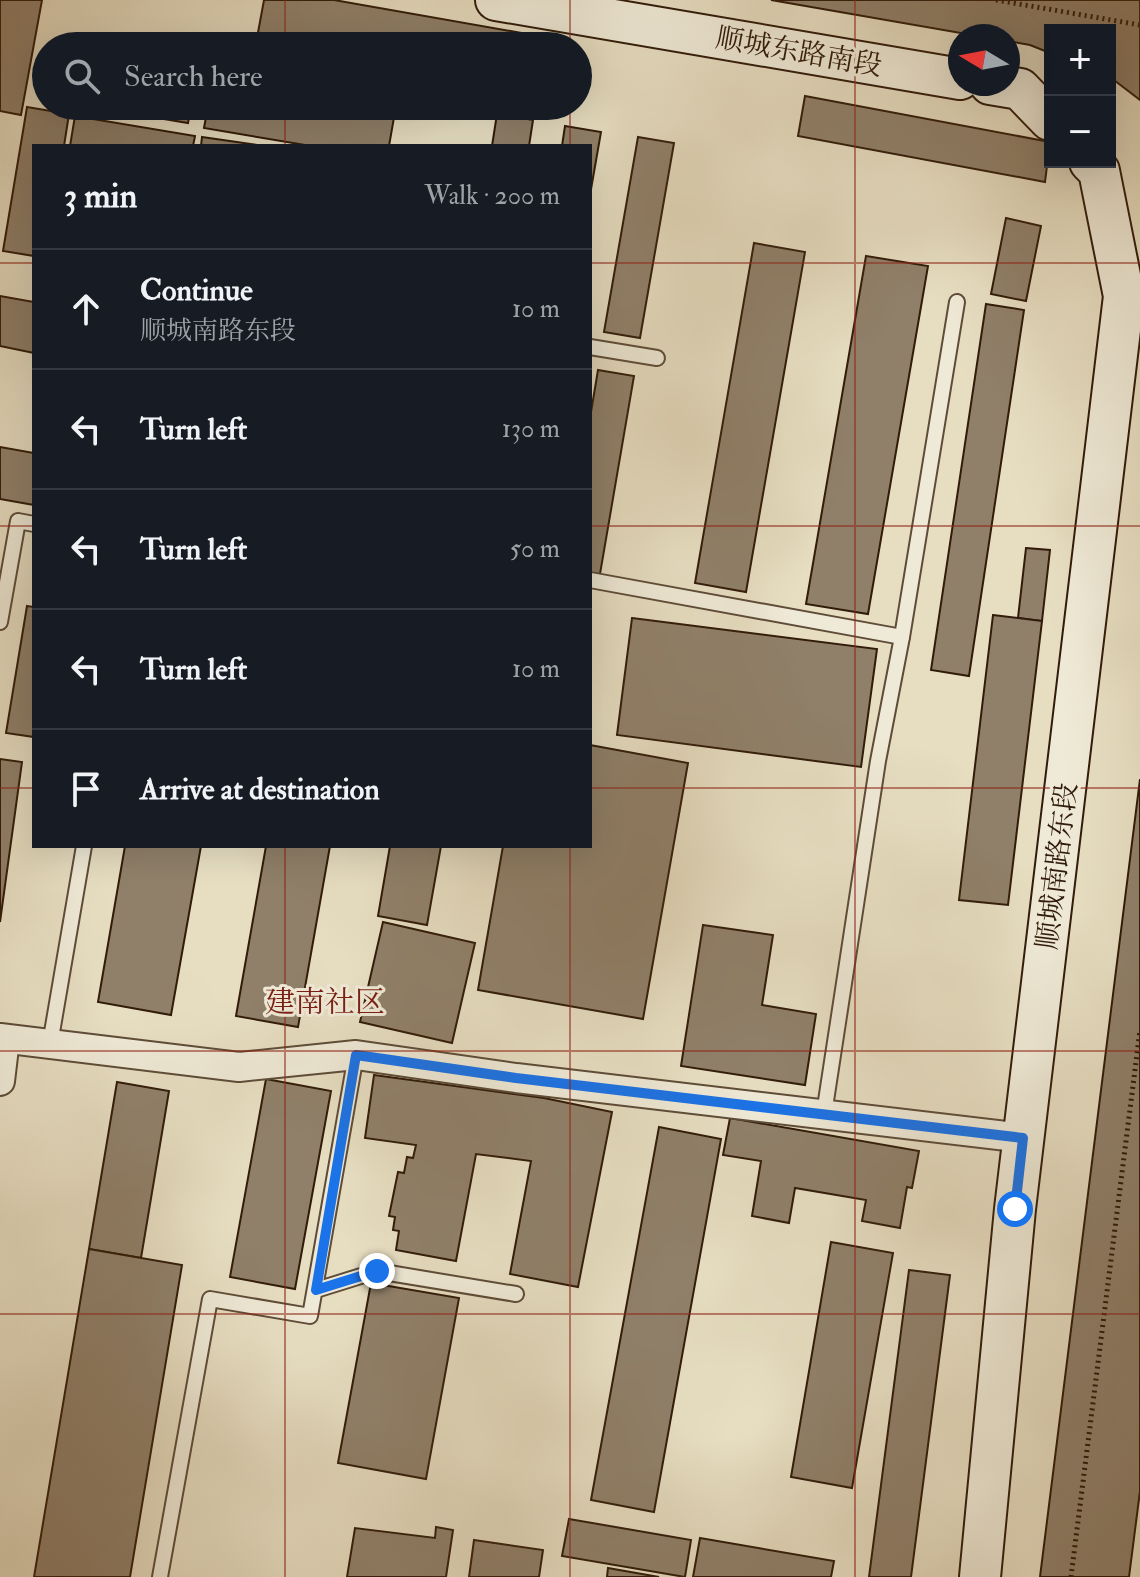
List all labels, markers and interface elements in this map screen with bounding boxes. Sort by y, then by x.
street label: 顺城东路南段 [713,21,885,84]
north arrow [948,24,1020,96]
map controls [1044,24,1116,168]
button: + [1044,24,1116,96]
search box [32,32,592,120]
icon: search [60,54,104,98]
text: Search here [124,58,263,95]
button: − [1044,96,1116,168]
text: 3 min [64,175,137,218]
text: Walk · 200 m [424,180,560,212]
text: Continue [140,272,253,309]
icon: ahead [64,287,108,331]
text: 10 m [512,293,560,325]
text: 顺城南路东段 [140,315,296,347]
icon: left [64,407,108,451]
text: Turn left [140,411,247,448]
text: 130 m [502,413,560,445]
icon: left [64,527,108,571]
text: Turn left [140,531,247,568]
text: 50 m [510,533,560,565]
icon: left [64,647,108,691]
text: Turn left [140,651,247,688]
text: 10 m [512,653,560,685]
icon: arrive [64,767,108,811]
text: Arrive at destination [140,771,380,808]
street label: 顺城南路东段 [1030,781,1085,952]
district label: 建南社区 [265,984,385,1021]
route start [997,1191,1033,1227]
route end [359,1253,395,1289]

